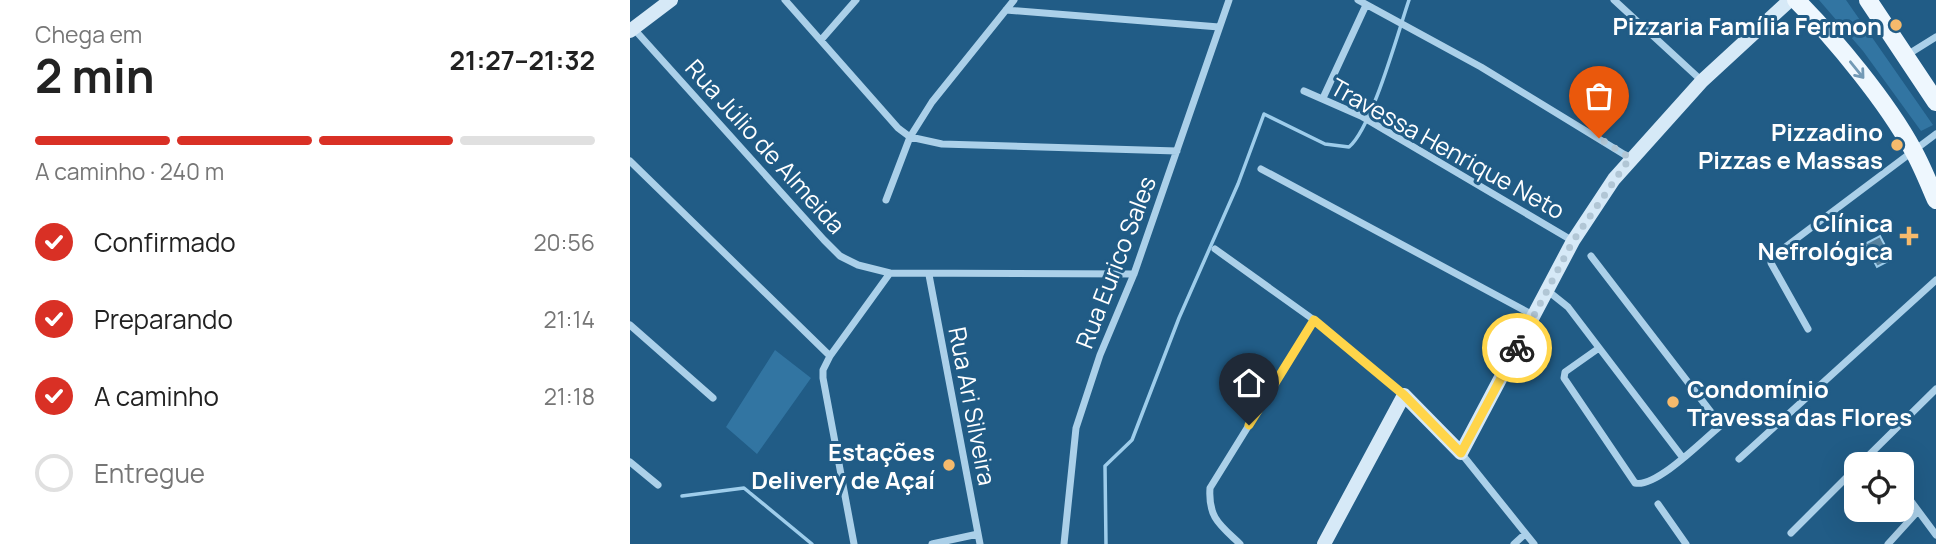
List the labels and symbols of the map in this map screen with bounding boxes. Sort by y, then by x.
place label: Pizzaria Família Fermon [1613,9,1882,42]
marker: Pizzaria Família Fermon [1888,17,1904,33]
street label: Rua Júlio de Almeida [679,52,853,240]
one-way arrow [1849,61,1864,79]
pin [1569,66,1629,138]
street label: Travessa Henrique Neto [1325,70,1571,226]
place label: Pizzadino Pizzas e Massas [1698,115,1883,176]
marker: Pizzadino Pizzas e Massas [1889,137,1905,153]
street label: Rua Eurico Sales [1067,171,1163,353]
place label: Clínica Nefrológica [1758,206,1893,267]
marker: Clínica Nefrológica [1899,226,1919,246]
courier [1482,313,1552,383]
street label: Rua Ari Silveira [941,324,1005,488]
pin [1219,353,1279,425]
place label: Condomínio Travessa das Flores [1687,372,1912,433]
marker: Condomínio Travessa das Flores [1665,394,1681,410]
place label: Estações Delivery de Açaí [751,435,935,496]
marker: Estações Delivery de Açaí [941,457,957,473]

